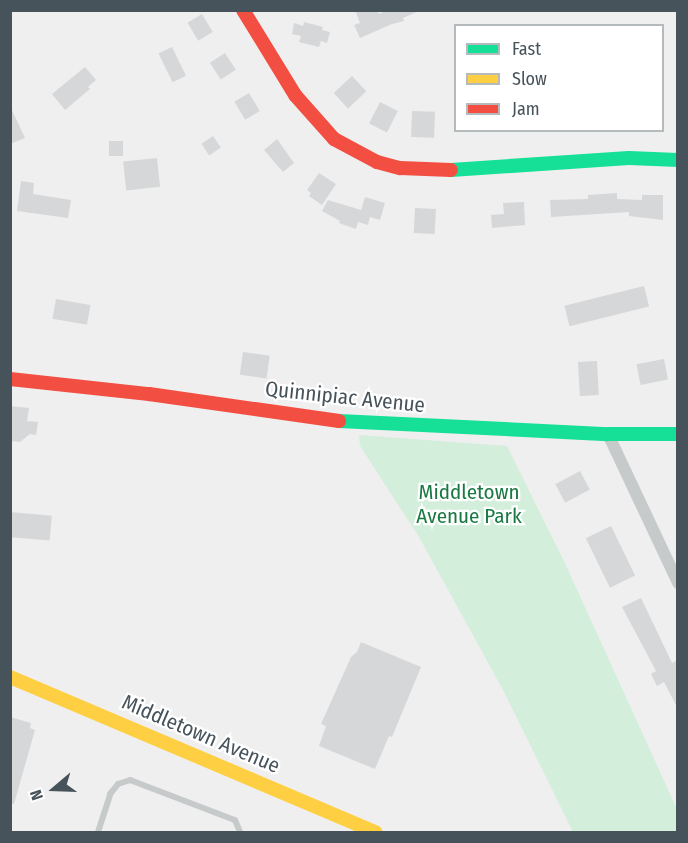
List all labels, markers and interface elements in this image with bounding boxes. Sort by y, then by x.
legend [454,24,664,132]
text: Fast [512,38,541,60]
text: Slow [512,68,547,90]
text: Jam [512,98,540,120]
street label: Quinnipiac Avenue [264,376,426,418]
park label: Middletown Avenue Park [416,479,522,529]
street label: Middletown Avenue [118,689,284,779]
north arrow [24,759,84,819]
text: N [26,787,47,803]

